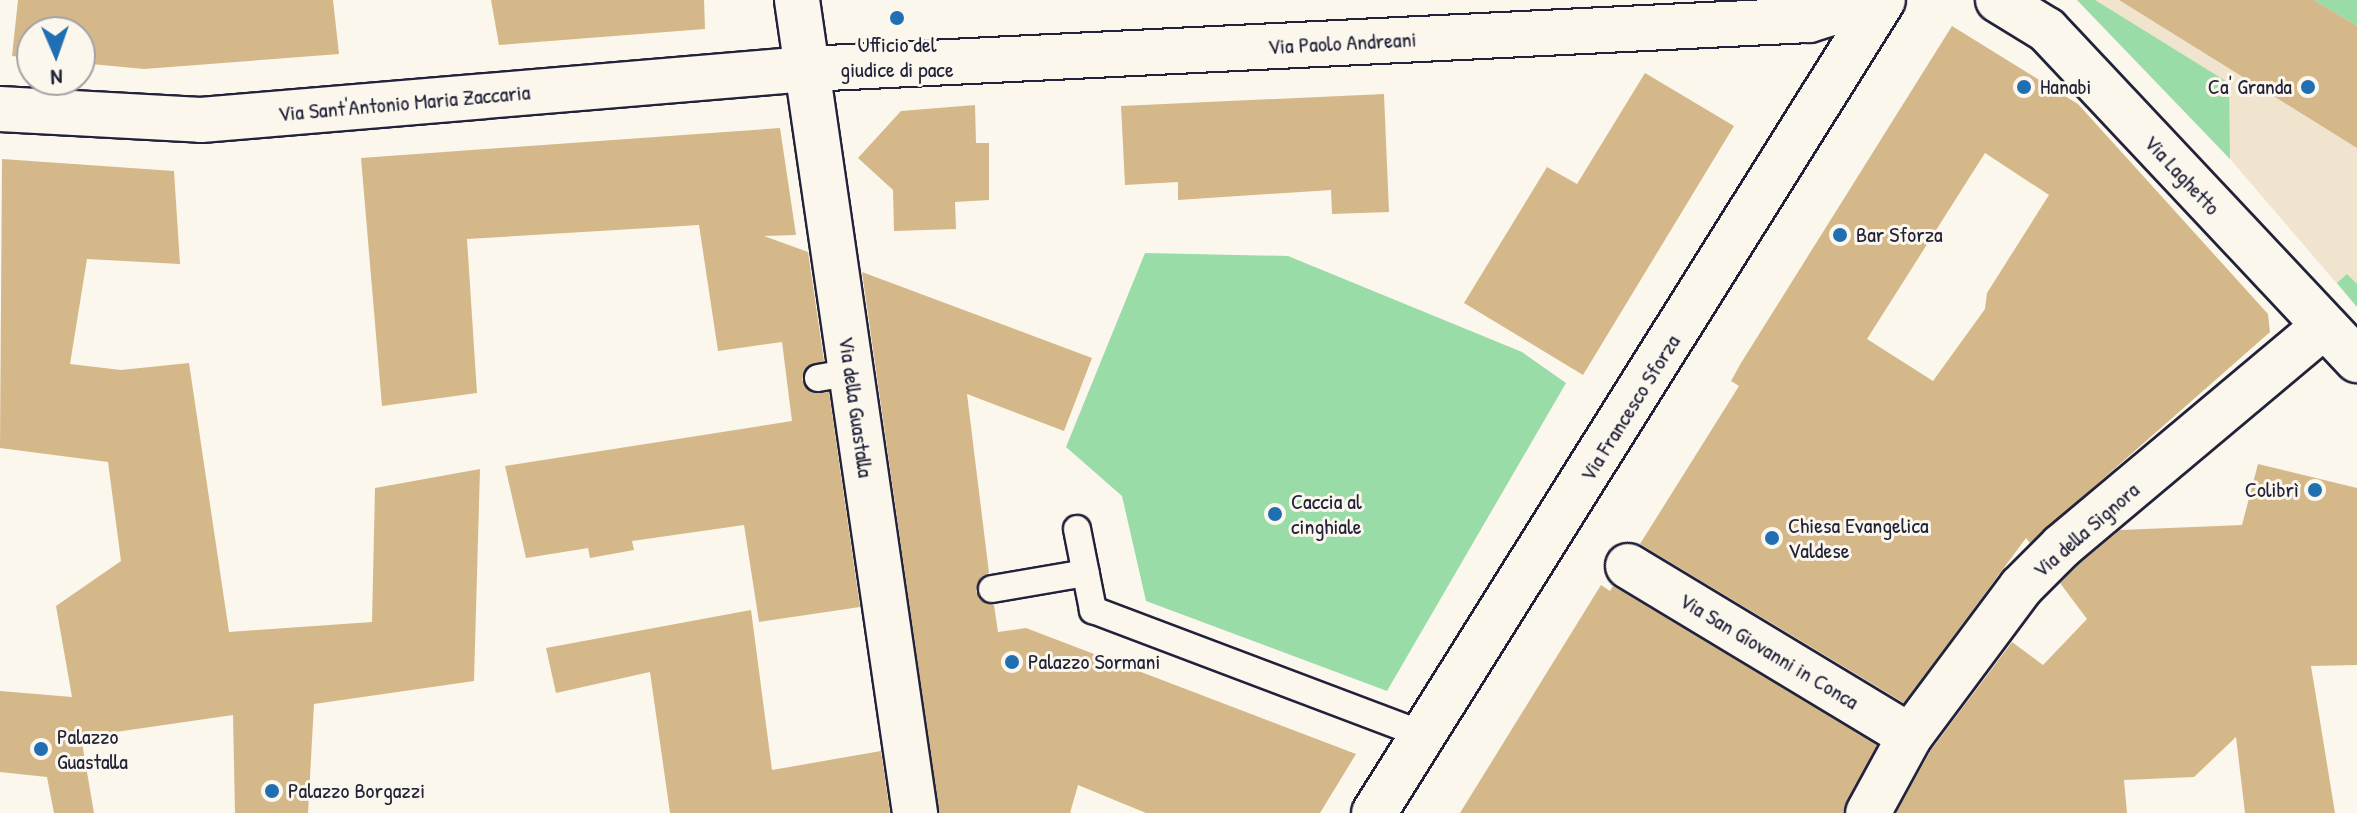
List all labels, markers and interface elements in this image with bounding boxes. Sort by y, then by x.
marker: Ufficio del giudice di pace [888,9,906,27]
north arrow [16,16,96,96]
street label: Via Paolo Andreani [1267,26,1417,60]
place label: Ufficio del giudice di pace [840,31,954,82]
text: N [50,63,63,93]
place label: Hanabi [2040,74,2091,100]
place label: Ca' Granda [2208,74,2292,100]
marker: Hanabi [2015,78,2033,96]
marker: Ca' Granda [2299,78,2317,96]
street label: Via Sant'Antonio Maria Zaccaria [277,79,531,127]
street label: Via Laghetto [2138,130,2226,220]
place label: Bar Sforza [1856,222,1943,248]
marker: Bar Sforza [1831,226,1849,244]
street label: Via Francesco Sforza [1574,330,1686,486]
street label: Via della Guastalla [833,335,879,479]
street label: Via della Signora [2027,477,2145,583]
place label: Colibrì [2245,477,2299,503]
marker: Colibrì [2306,481,2324,499]
place label: Caccia al cinghiale [1291,488,1362,540]
marker: Caccia al cinghiale [1266,505,1284,523]
place label: Chiesa Evangelica Valdese [1788,512,1929,564]
marker: Chiesa Evangelica Valdese [1763,529,1781,547]
street label: Via San Giovanni in Conca [1675,587,1863,715]
place label: Palazzo Sormani [1028,649,1160,675]
marker: Palazzo Sormani [1003,653,1021,671]
place label: Palazzo Guastalla [57,723,128,774]
marker: Palazzo Guastalla [32,740,50,758]
place label: Palazzo Borgazzi [288,778,425,804]
marker: Palazzo Borgazzi [263,782,281,800]

